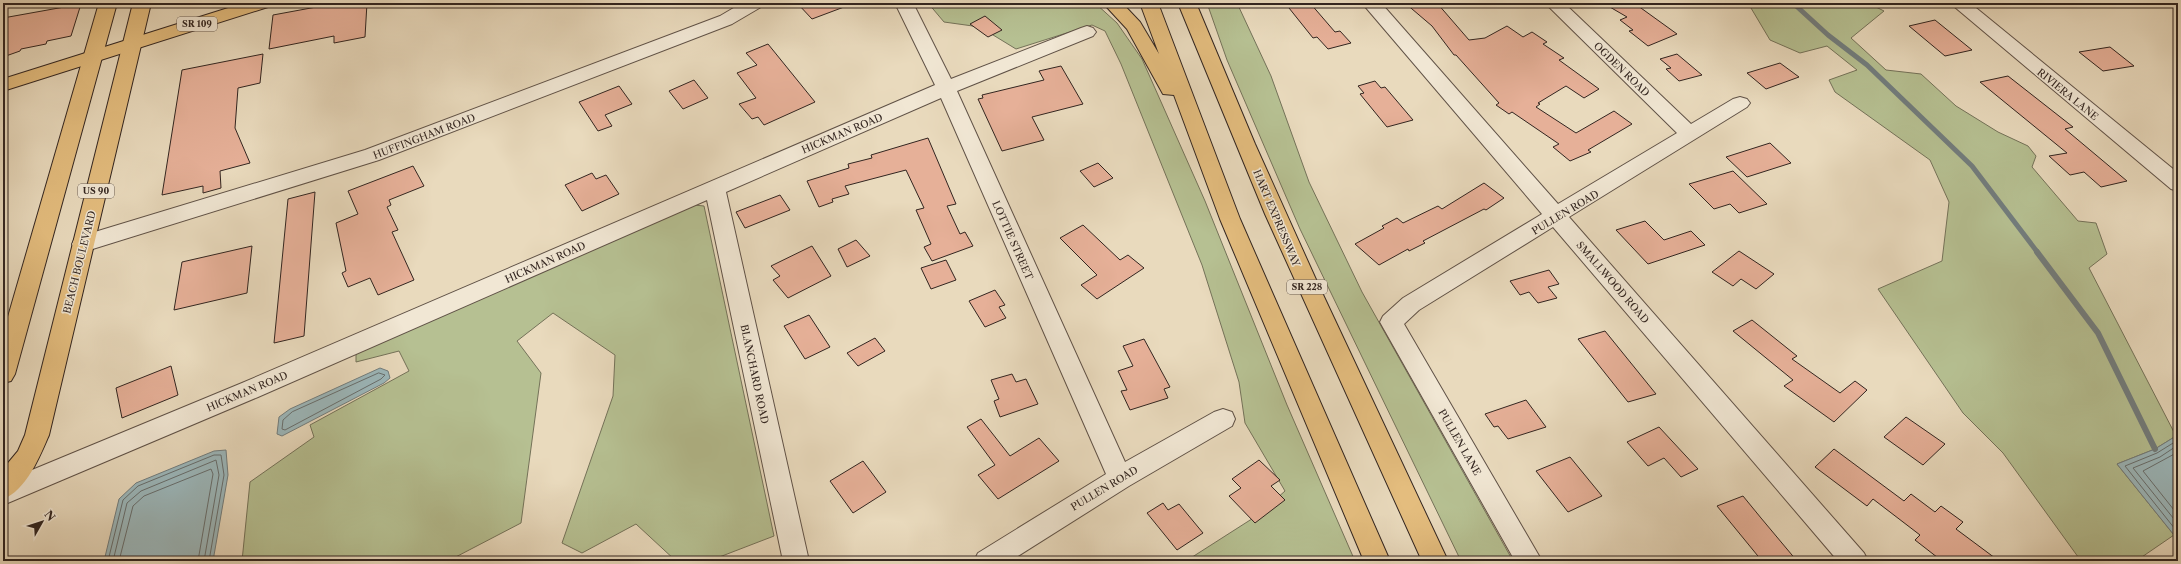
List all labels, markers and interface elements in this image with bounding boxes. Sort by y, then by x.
road number: SR 109 [177,17,217,31]
street label: OGDEN ROAD [1591,39,1652,99]
street label: RIVIERA LANE [2034,66,2101,123]
street label: HUFFINGHAM ROAD [371,111,477,162]
street label: HICKMAN ROAD [800,111,885,156]
street label: HART EXPRESSWAY [1250,168,1303,270]
road number: US 90 [78,184,114,198]
street label: PULLEN ROAD [1529,187,1601,238]
street label: LOTTIE STREET [989,199,1036,282]
street label: BEACH BOULEVARD [60,209,99,315]
street label: HICKMAN ROAD [503,239,588,286]
street label: SMALLWOOD ROAD [1573,239,1652,326]
road number: SR 228 [1287,280,1327,294]
street label: BLANCHARD ROAD [738,323,771,425]
street label: HICKMAN ROAD [205,369,290,414]
street label: PULLEN LANE [1435,407,1484,478]
street label: PULLEN ROAD [1068,463,1140,514]
north arrow [22,502,62,542]
text: N [41,508,58,524]

